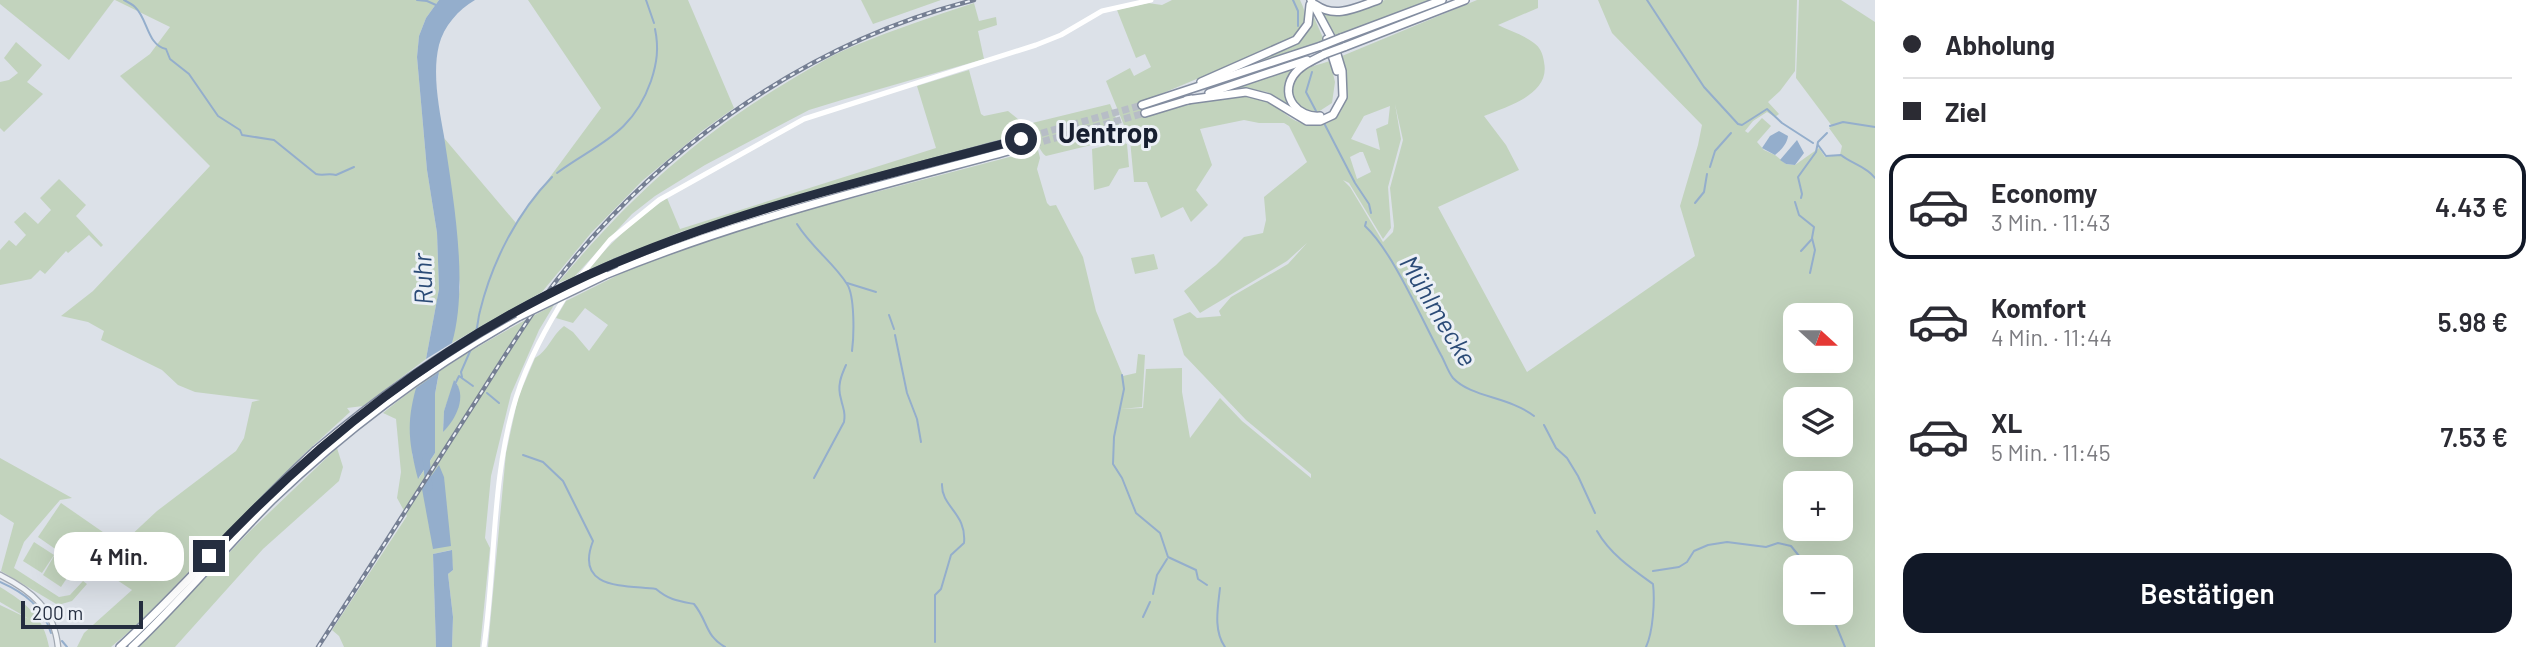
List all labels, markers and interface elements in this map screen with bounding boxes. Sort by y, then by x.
text: Abholung [1945,29,2055,60]
text: Ziel [1945,96,1987,127]
district label: Uentrop [1058,115,1158,149]
route start [1005,123,1037,155]
icon: car [1907,175,1970,238]
text: Economy [1991,177,2097,208]
text: 4.43 € [2435,191,2508,222]
text: 3 Min. · 11:43 [1991,208,2111,236]
water label: Mühlmecke [1394,249,1484,371]
water label: Ruhr [405,252,438,305]
icon: car [1907,290,1970,353]
text: Komfort [1991,292,2086,323]
north arrow [1783,303,1853,373]
map controls [1783,303,1853,625]
text: 5.98 € [2438,306,2508,337]
text: 4 Min. · 11:44 [1991,323,2112,351]
button: layers [1783,387,1853,457]
icon: car [1907,405,1970,468]
text: XL [1991,407,2022,438]
text: 7.53 € [2440,421,2508,452]
text: 5 Min. · 11:45 [1991,438,2111,466]
button: + [1783,471,1853,541]
callout: 4 Min. [55,532,184,580]
route end [193,540,225,572]
text: 4 Min. [90,542,148,570]
button: Bestätigen [1903,553,2512,633]
button: − [1783,555,1853,625]
scale bar [21,598,144,630]
text: 200 m [32,601,83,624]

